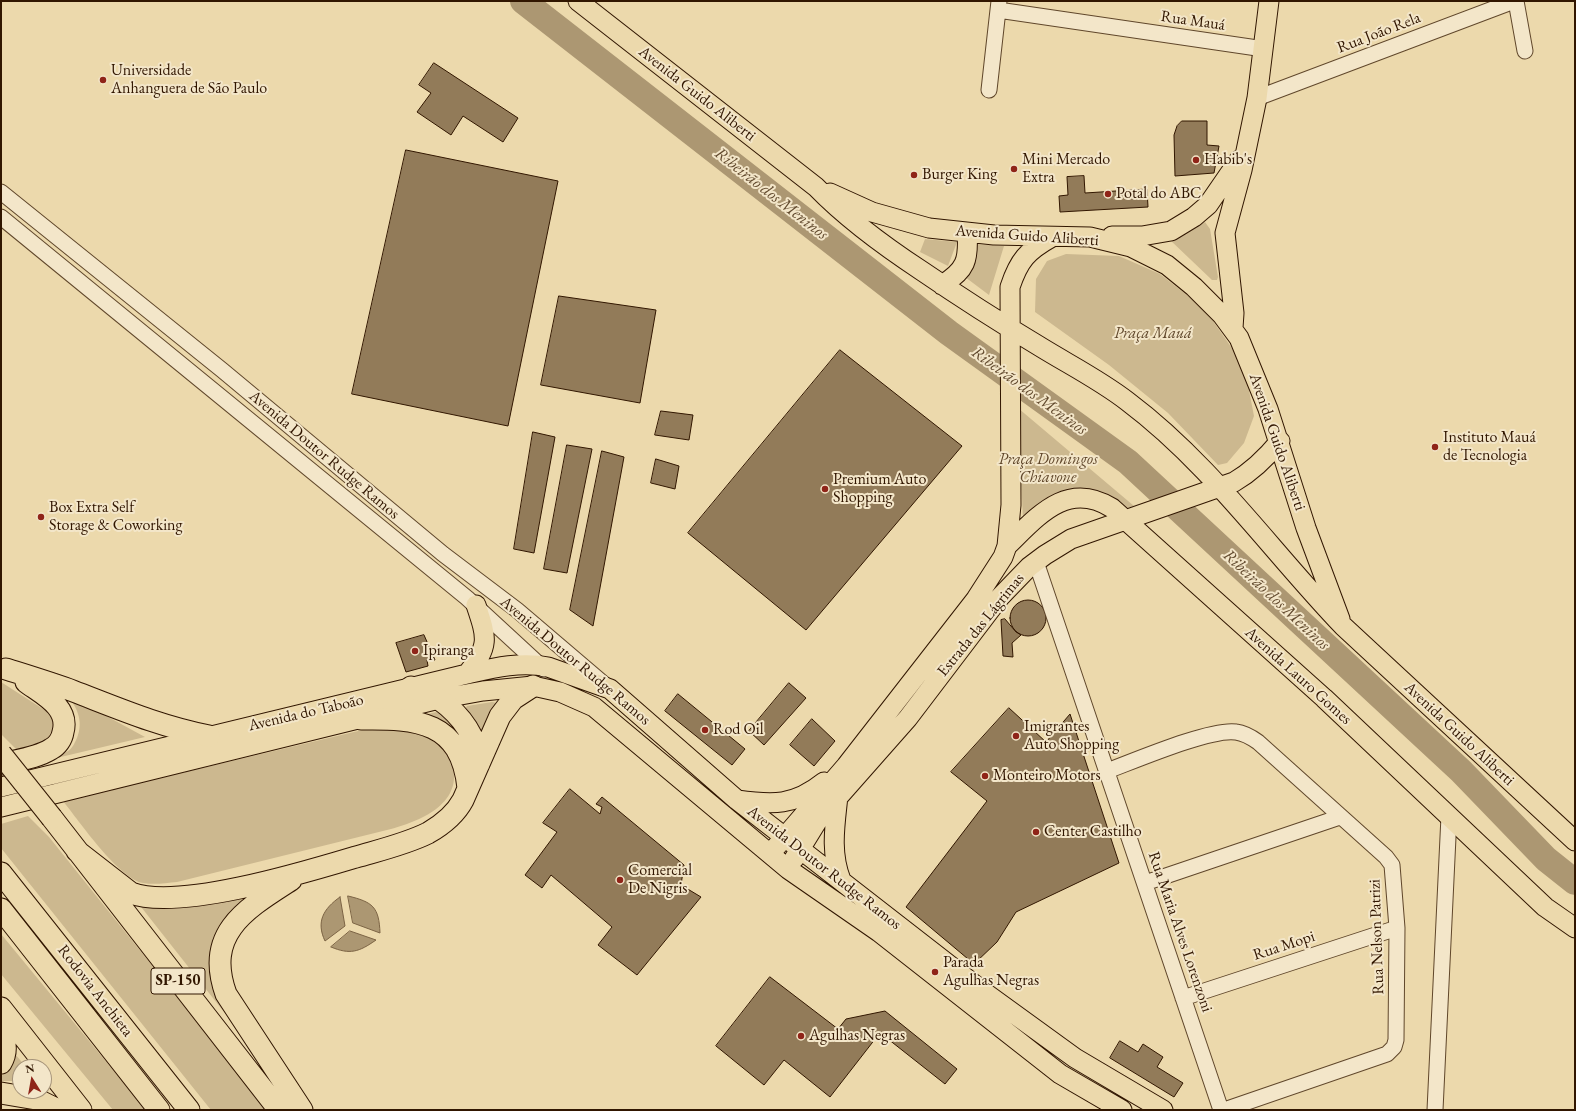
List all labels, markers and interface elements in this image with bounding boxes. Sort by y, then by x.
street label: Rua Mauá [1160,7,1226,35]
street label: Rua João Rela [1335,8,1423,58]
street label: Avenida Guido Aliberti [634,42,760,146]
place label: Universidade Anhanguera de São Paulo [111,61,267,99]
marker: Universidade Anhanguera de São Paulo [98,75,108,85]
water label: Ribeirão dos Meninos [710,143,832,245]
place label: Mini Mercado Extra [1022,150,1110,188]
place label: Habib's [1204,150,1252,170]
marker: Habib's [1191,155,1201,165]
marker: Mini Mercado Extra [1009,164,1019,174]
place label: Burger King [922,165,997,185]
marker: Burger King [909,170,919,180]
place label: Potal do ABC [1116,184,1201,204]
marker: Potal do ABC [1103,189,1113,199]
street label: Avenida Guido Aliberti [955,221,1099,251]
park label: Praça Mauá [1114,324,1192,344]
water label: Ribeirão dos Meninos [967,342,1091,440]
street label: Avenida Guido Aliberti [1245,371,1309,513]
street label: Avenida Doutor Rudge Ramos [245,386,403,524]
place label: Instituto Mauá de Tecnologia [1443,428,1536,466]
marker: Instituto Mauá de Tecnologia [1430,442,1440,452]
park label: Praça Domingos Chiavone [998,450,1098,488]
place label: Premium Auto Shopping [833,470,926,508]
marker: Premium Auto Shopping [820,484,830,494]
place label: Box Extra Self Storage & Coworking [49,498,183,536]
marker: Box Extra Self Storage & Coworking [36,512,46,522]
water label: Ribeirão dos Meninos [1219,545,1333,655]
street label: Estrada das Lágrimas [933,569,1029,681]
street label: Avenida Doutor Rudge Ramos [496,592,654,730]
street label: Avenida Lauro Gomes [1241,623,1355,729]
place label: Ipiranga [423,641,474,661]
marker: Ipiranga [410,646,420,656]
street label: Avenida Guido Aliberti [1400,678,1518,790]
street label: Avenida do Taboão [247,690,365,736]
place label: Imigrantes Auto Shopping [1024,717,1119,755]
place label: Rod Oil [713,720,764,740]
marker: Rod Oil [700,725,710,735]
marker: Imigrantes Auto Shopping [1011,731,1021,741]
place label: Monteiro Motors [993,766,1101,786]
marker: Monteiro Motors [980,771,990,781]
street label: Avenida Doutor Rudge Ramos [743,802,905,934]
place label: Center Castilho [1044,822,1142,842]
marker: Center Castilho [1031,827,1041,837]
street label: Rua Maria Alves Lorenzoni [1143,849,1217,1015]
place label: Comercial De Nigris [628,861,692,899]
marker: Comercial De Nigris [615,875,625,885]
street label: Rua Nelson Patrizi [1365,879,1389,995]
street label: Rua Mopi [1251,927,1317,965]
street label: Rodovia Anchieta [53,941,137,1041]
place label: Parada Agulhas Negras [943,953,1039,991]
marker: Parada Agulhas Negras [930,967,940,977]
road number: SP-150 [151,968,205,994]
place label: Agulhas Negras [809,1026,905,1046]
marker: Agulhas Negras [796,1031,806,1041]
north arrow [12,1059,52,1099]
text: N [24,1060,36,1076]

